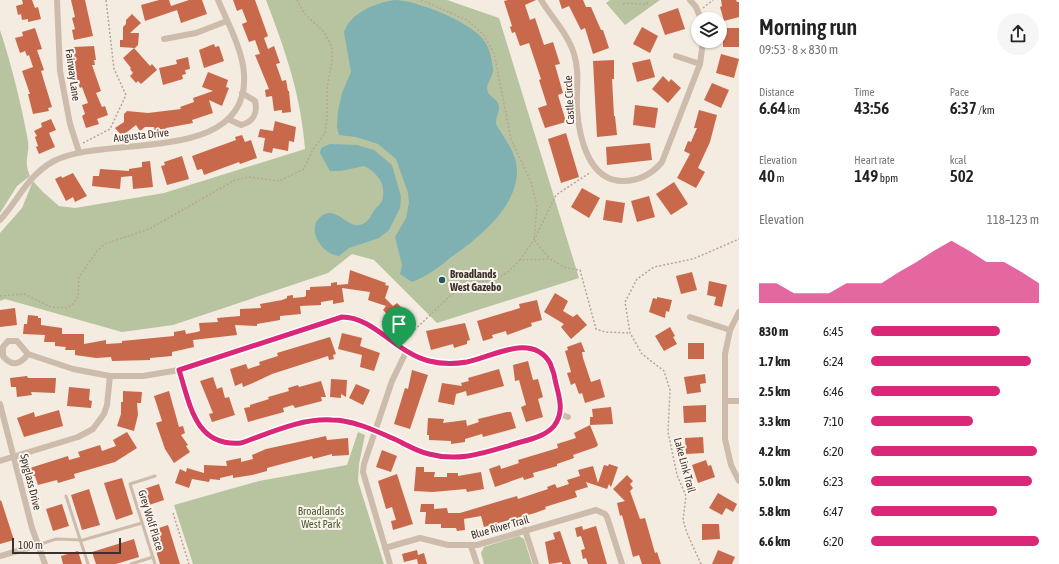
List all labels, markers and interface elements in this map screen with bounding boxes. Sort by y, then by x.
map controls [691,12,727,48]
button: layers [691,12,727,48]
button: share [997,13,1039,55]
text: Morning run [759,14,857,40]
text: 09:53 · 8 × 830 m [759,42,838,57]
street label: Fairway Lane [63,48,83,102]
street label: Castle Circle [562,75,576,125]
text: Distance [759,86,794,98]
text: Time [854,86,874,98]
text: Pace [950,86,969,98]
text: 6.64 [759,98,786,118]
text: 43:56 [854,98,889,118]
text: 6:37 [950,98,977,118]
text: km [786,104,800,116]
text: /km [977,104,995,116]
street label: Augusta Drive [113,126,169,144]
text: Elevation [759,154,797,166]
text: Heart rate [854,154,895,166]
text: kcal [950,154,966,166]
text: 40 [759,166,775,186]
text: 149 [854,166,878,186]
text: 502 [950,166,974,186]
text: m [775,172,784,184]
text: bpm [878,172,898,184]
text: Elevation [759,212,804,227]
text: 118–123 m [987,212,1039,227]
place label: Broadlands West Gazebo [449,268,501,293]
marker: Broadlands West Gazebo [437,275,447,285]
pin [382,307,416,348]
icon: arrive [388,313,410,335]
text: 830 m [759,324,788,339]
text: 6:45 [823,324,844,339]
text: 1.7 km [759,354,790,369]
text: 6:24 [823,354,844,369]
text: 2.5 km [759,384,790,399]
text: 6:46 [823,384,844,399]
text: 3.3 km [759,414,790,429]
text: 7:10 [823,414,844,429]
street label: Lake Link Trail [672,436,698,494]
text: 4.2 km [759,444,790,459]
text: 6:20 [823,444,844,459]
street label: Spyglass Drive [18,453,44,511]
text: 5.0 km [759,474,790,489]
text: 6:23 [823,474,844,489]
street label: Grey Wolf Place [136,488,166,552]
text: 5.8 km [759,504,790,519]
text: 6:47 [823,504,844,519]
park label: Broadlands West Park [298,505,344,530]
street label: Blue River Trail [470,513,531,541]
text: 6.6 km [759,534,790,549]
text: 6:20 [823,534,844,549]
scale bar [12,536,121,555]
text: 100 m [18,539,43,551]

